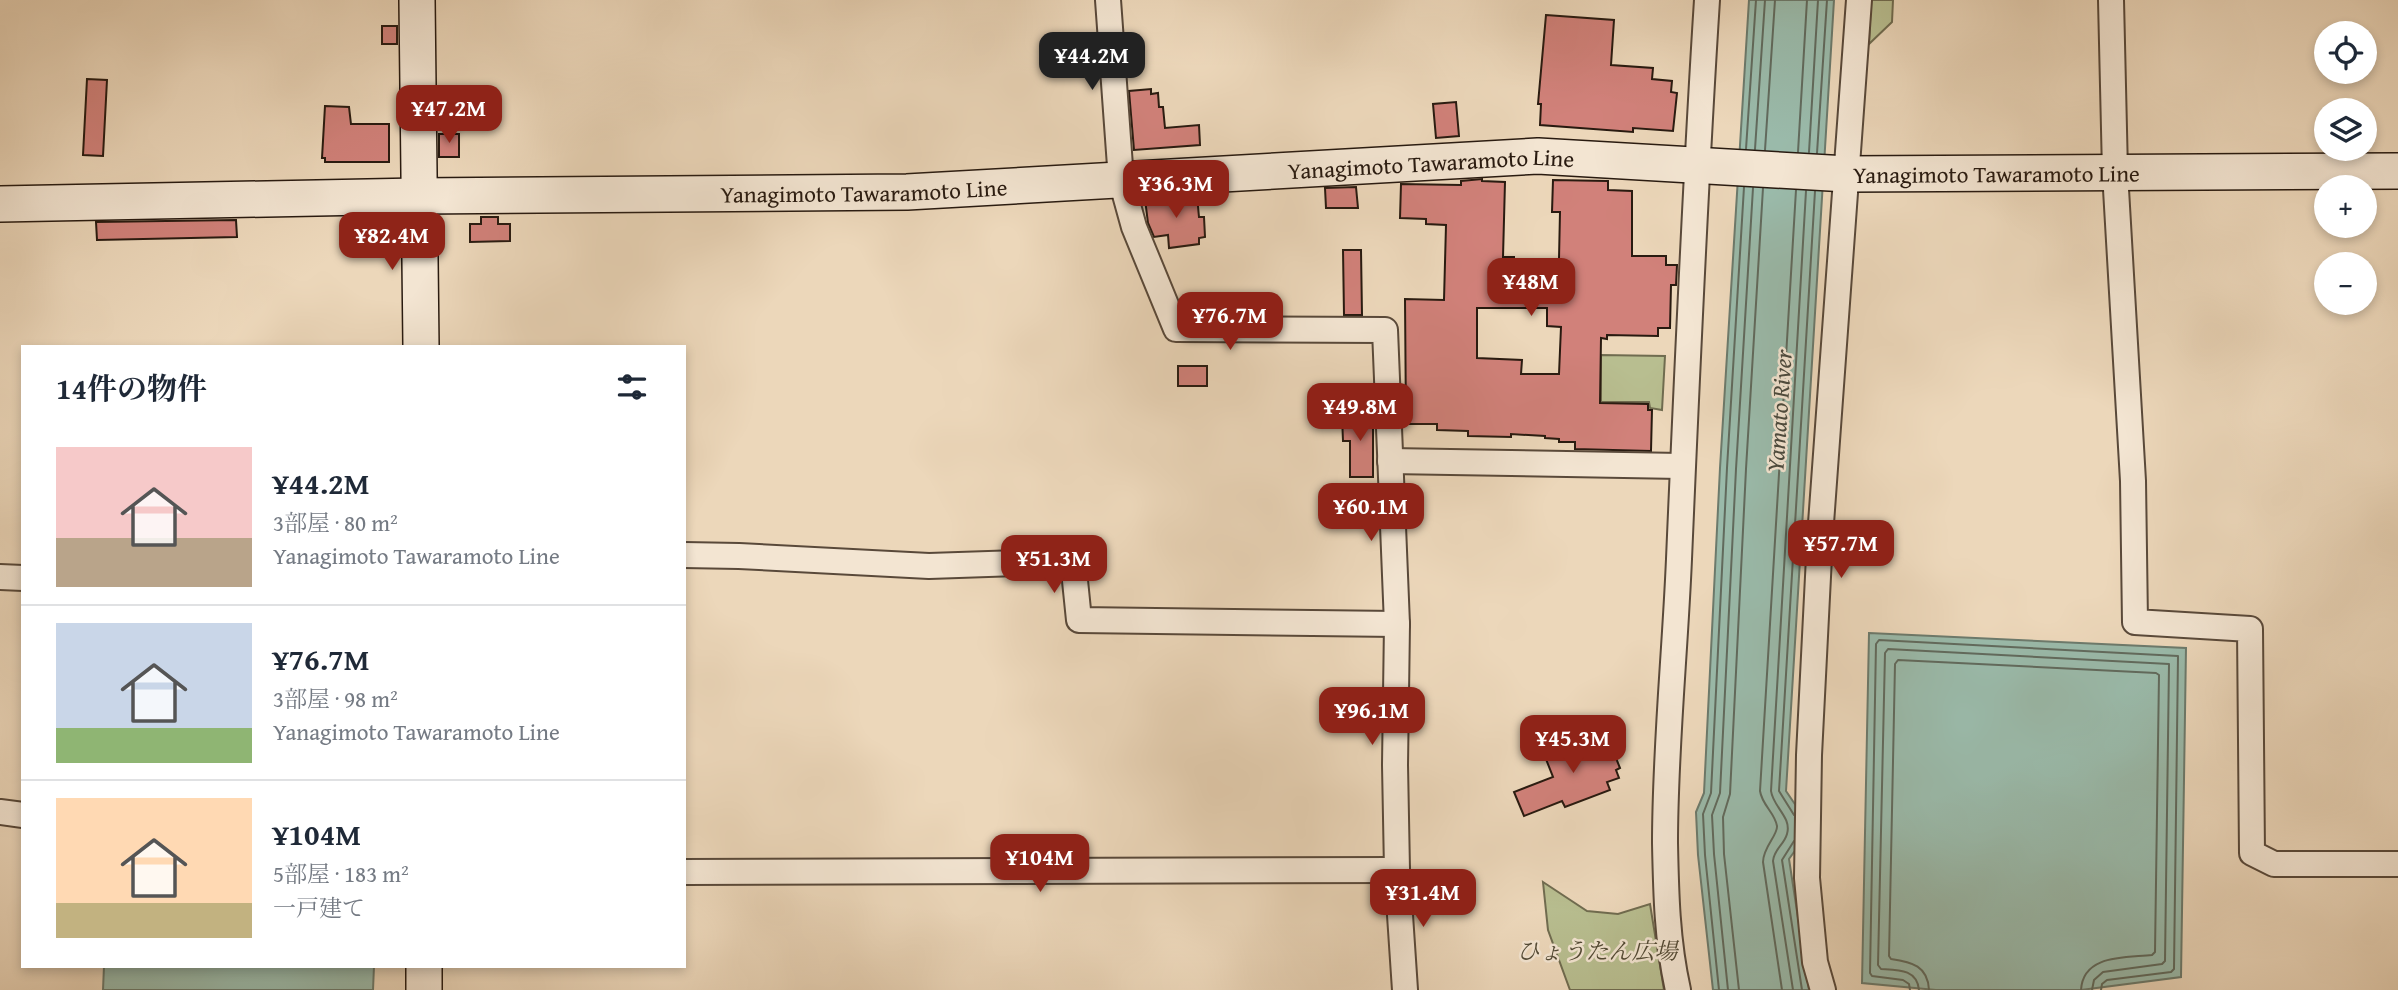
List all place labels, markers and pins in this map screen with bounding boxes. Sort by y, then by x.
pin: ¥44.2M [1035,32,1149,92]
pin: ¥47.2M [392,86,506,145]
pin: ¥36.3M [1119,160,1233,220]
pin: ¥82.4M [335,212,449,272]
pin: ¥48M [1490,258,1572,318]
pin: ¥76.7M [1173,292,1287,352]
pin: ¥49.8M [1303,384,1417,443]
pin: ¥60.1M [1314,484,1428,543]
pin: ¥57.7M [1784,520,1898,580]
pin: ¥51.3M [997,536,1111,595]
pin: ¥96.1M [1315,688,1429,747]
pin: ¥45.3M [1516,716,1630,775]
pin: ¥104M [991,834,1089,894]
pin: ¥31.4M [1366,870,1480,929]

